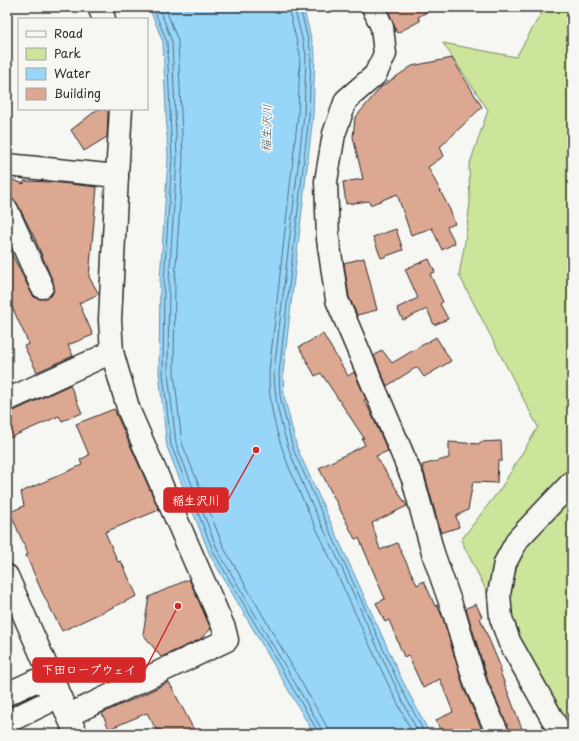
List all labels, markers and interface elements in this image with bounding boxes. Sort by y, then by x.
legend [18,18,148,110]
text: Road [54,24,83,42]
text: Park [54,44,81,62]
text: Water [54,64,91,82]
text: Building [54,84,101,102]
water label: 稲生沢川 [256,104,276,152]
callout: 稲生沢川 [164,488,228,512]
text: 稲生沢川 [172,491,220,509]
callout: 下田ロープウェイ [33,658,145,682]
text: 下田ロープウェイ [42,660,136,678]

